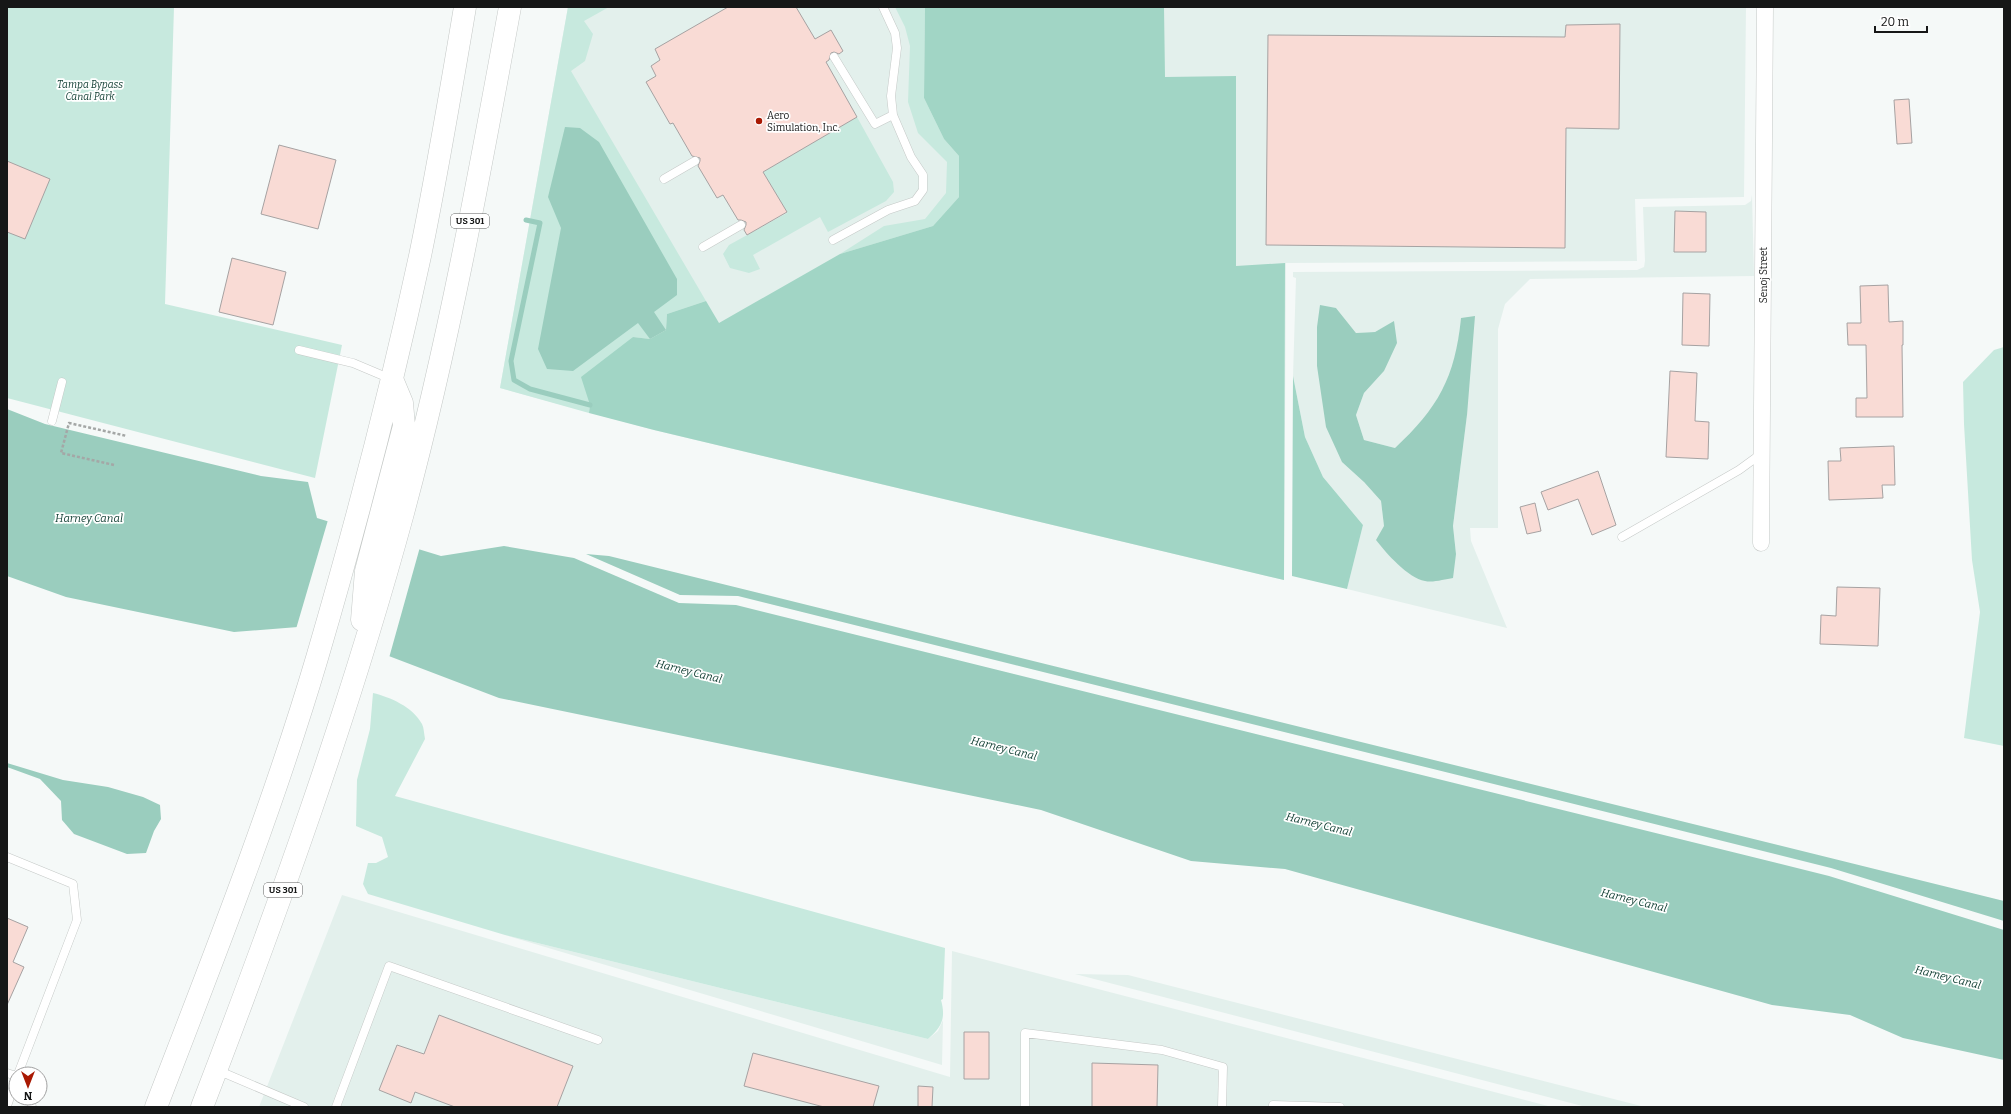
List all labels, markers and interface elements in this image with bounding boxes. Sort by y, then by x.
scale bar [1875,8,1927,34]
text: 20 m [1881,15,1910,29]
park label: Tampa Bypass Canal Park [57,79,123,103]
place label: Aero Simulation, Inc. [767,110,840,134]
marker: Aero Simulation, Inc. [754,116,764,126]
road number: US 301 [451,214,489,228]
street label: Senoj Street [1758,246,1770,303]
water label: Harney Canal [55,512,123,525]
water label: Harney Canal [654,657,723,686]
water label: Harney Canal [969,734,1038,763]
water label: Harney Canal [1284,810,1353,839]
road number: US 301 [264,883,302,897]
water label: Harney Canal [1599,886,1668,915]
water label: Harney Canal [1913,963,1982,992]
north arrow [8,1066,48,1106]
text: N [23,1089,32,1102]

